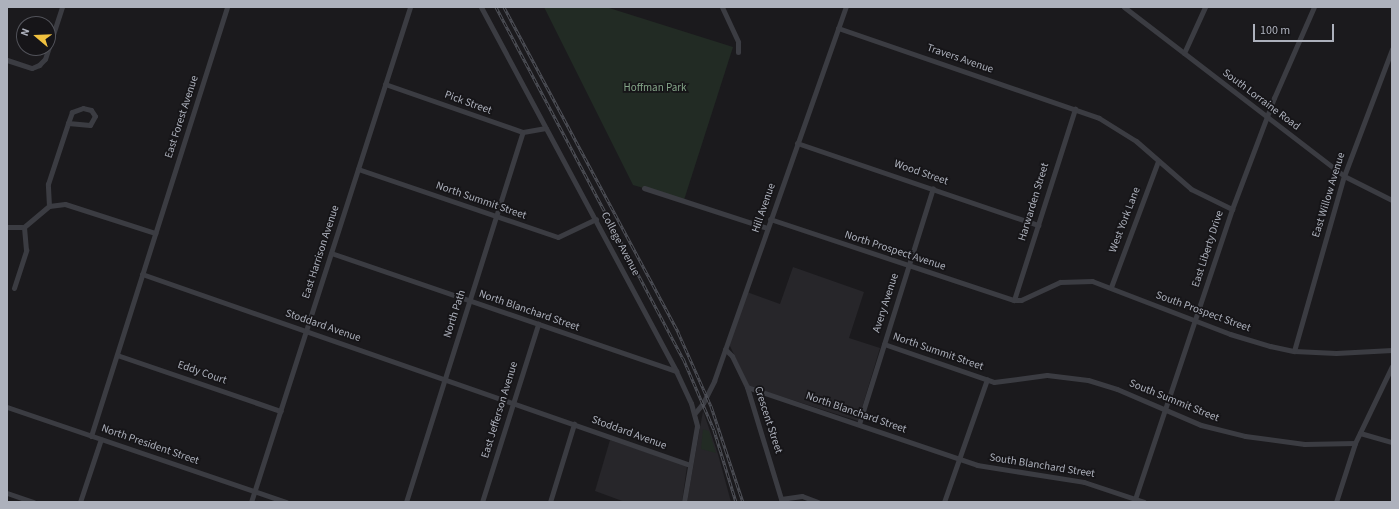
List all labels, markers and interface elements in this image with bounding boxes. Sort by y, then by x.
north arrow [16,16,56,56]
scale bar [1255,16,1336,42]
text: 100 m [1260,22,1290,39]
text: N [17,26,33,38]
street label: Travers Avenue [925,41,995,77]
street label: South Lorraine Road [1220,67,1302,133]
street label: East Forest Avenue [162,74,202,160]
park label: Hoffman Park [624,81,686,95]
street label: Pick Street [443,88,493,118]
street label: East Willow Avenue [1310,151,1348,239]
street label: Wood Street [892,158,950,188]
street label: Harwarden Street [1016,161,1052,243]
street label: North Summit Street [434,179,528,223]
street label: Hill Avenue [749,181,779,235]
street label: West York Lane [1106,185,1144,255]
street label: East Harrison Avenue [300,204,342,300]
street label: East Liberty Drive [1189,209,1227,289]
street label: College Avenue [598,210,642,278]
street label: North Prospect Avenue [843,228,947,274]
street label: Avery Avenue [870,272,902,334]
street label: North Path [441,288,469,340]
street label: North Blanchard Street [477,288,581,334]
street label: South Prospect Street [1154,289,1252,335]
street label: Stoddard Avenue [284,307,362,345]
street label: North Summit Street [891,330,985,374]
street label: Eddy Court [176,358,228,388]
street label: East Jefferson Avenue [479,360,521,460]
street label: South Summit Street [1127,377,1221,425]
street label: Crescent Street [751,385,785,455]
street label: North Blanchard Street [804,390,908,436]
street label: Stoddard Avenue [590,413,668,453]
street label: North President Street [99,422,201,468]
street label: South Blanchard Street [988,451,1096,481]

